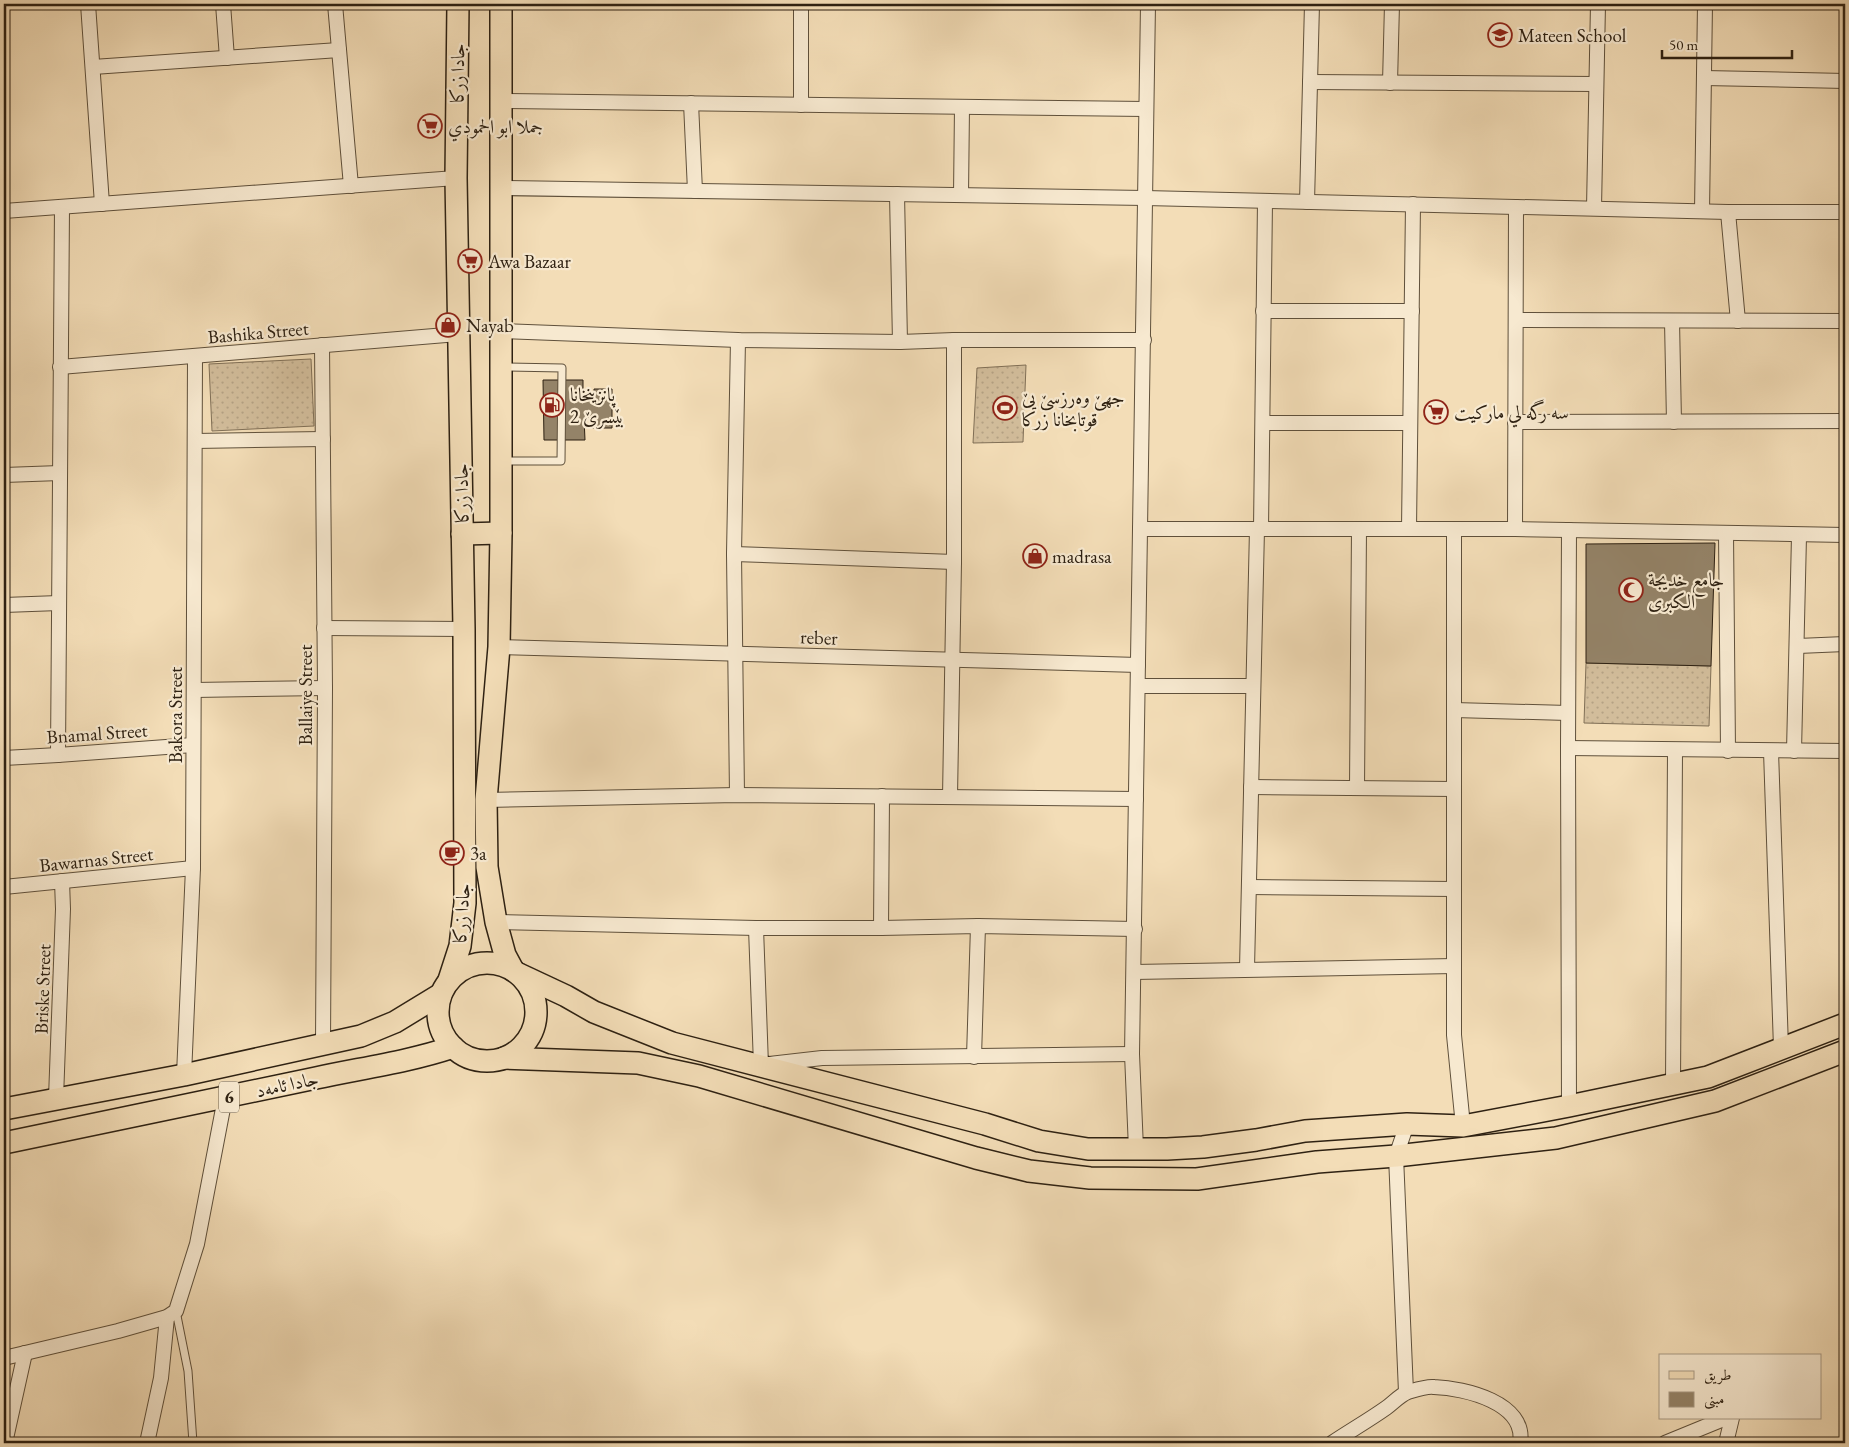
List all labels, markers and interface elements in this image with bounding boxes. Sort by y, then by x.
school or university icon: Mateen School [1487,22,1513,48]
place label: Mateen School [1518,23,1627,48]
scale bar [1662,28,1792,60]
text: 50 m [1669,35,1698,54]
street label: جادا زرکا [444,43,471,103]
supermarket icon: جملا ابو الحمودي [417,113,443,139]
place label: جملا ابو الحمودي [448,114,543,142]
supermarket icon: Awa Bazaar [457,248,483,274]
place label: Awa Bazaar [487,249,572,274]
shop icon: Nayab [435,312,461,338]
place label: Nayab [466,313,514,338]
street label: Bashika Street [206,316,310,349]
place label: پانزینخانا بێسرێ 2 [570,382,624,429]
place label: جھێ وەرزسێ یێ قوتابخانا زرکا [1022,385,1125,432]
fuel station icon: پانزینخانا بێسرێ 2 [539,392,565,418]
sports icon: جھێ وەرزسێ یێ قوتابخانا زرکا [992,395,1018,421]
supermarket icon: سه رگه لي ماركيت [1423,399,1449,425]
place label: سه رگه لي ماركيت [1454,399,1569,428]
street label: جادا زرکا [448,463,475,523]
shop icon: madrasa [1022,543,1048,569]
place label: madrasa [1052,544,1112,569]
place label: جامع خدیجة الکبری [1648,567,1724,614]
mosque icon: جامع خدیجة الکبری [1618,577,1644,603]
street label: reber [800,624,839,651]
street label: Ballaiye Street [293,645,318,745]
street label: Bakora Street [163,667,188,763]
street label: Bnamal Street [46,717,148,749]
cafe icon: 3a [439,840,465,866]
street label: Bawarnas Street [38,841,154,878]
place label: 3a [470,841,487,866]
street label: جادا زرکا [447,883,476,944]
street label: Briske Street [28,943,57,1035]
street label: جادا ئامەد [253,1066,321,1103]
road number: 6 [219,1082,239,1112]
legend [1659,1354,1822,1420]
text: طريق [1704,1365,1731,1385]
text: مبنى [1704,1389,1724,1410]

